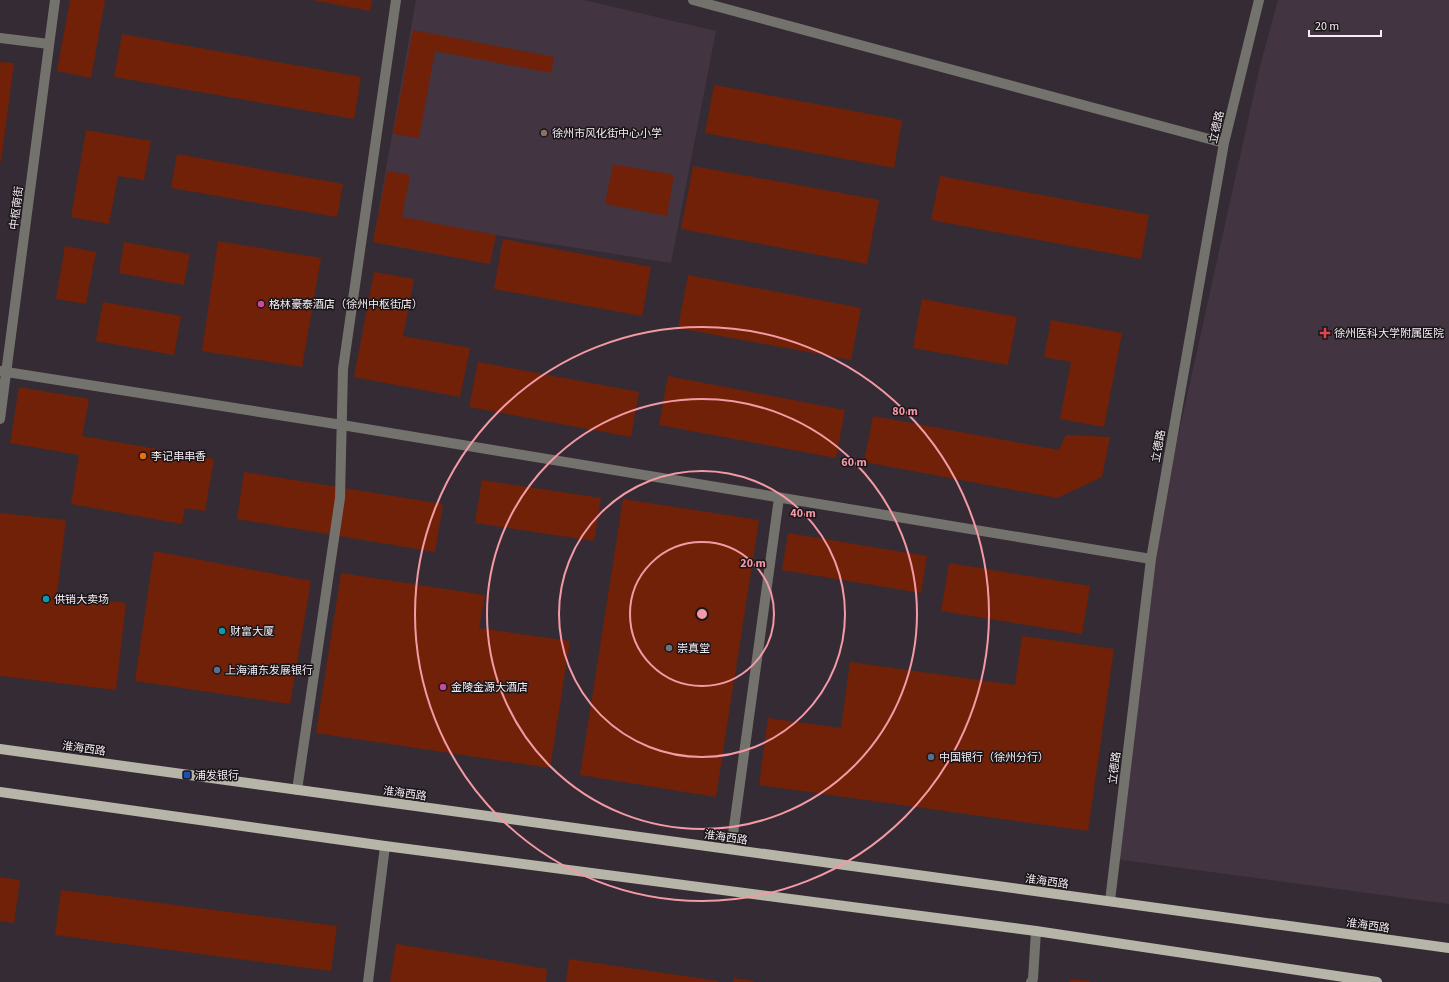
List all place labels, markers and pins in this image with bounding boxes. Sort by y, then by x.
place label: 徐州市风化街中心小学 [552,126,662,141]
marker: 徐州市风化街中心小学 [539,128,549,138]
place label: 格林豪泰酒店（徐州中枢街店） [269,297,423,312]
marker: 格林豪泰酒店（徐州中枢街店） [256,299,266,309]
place label: 徐州医科大学附属医院 [1334,326,1444,341]
marker: 徐州医科大学附属医院 [1319,327,1331,339]
place label: 李记串串香 [151,449,206,464]
marker: 李记串串香 [138,451,148,461]
place label: 供销大卖场 [54,592,109,607]
marker: 供销大卖场 [41,594,51,604]
centre of rings [695,607,709,621]
place label: 财富大厦 [230,624,274,639]
marker: 财富大厦 [217,626,227,636]
place label: 崇真堂 [677,641,710,656]
marker: 崇真堂 [664,643,674,653]
place label: 上海浦东发展银行 [225,663,313,678]
marker: 上海浦东发展银行 [212,665,222,675]
place label: 金陵金源大酒店 [451,680,528,695]
marker: 金陵金源大酒店 [438,682,448,692]
place label: 中国银行（徐州分行） [939,750,1049,765]
marker: 中国银行（徐州分行） [926,752,936,762]
place label: 浦发银行 [195,768,239,783]
marker: 浦发银行 [182,770,192,780]

